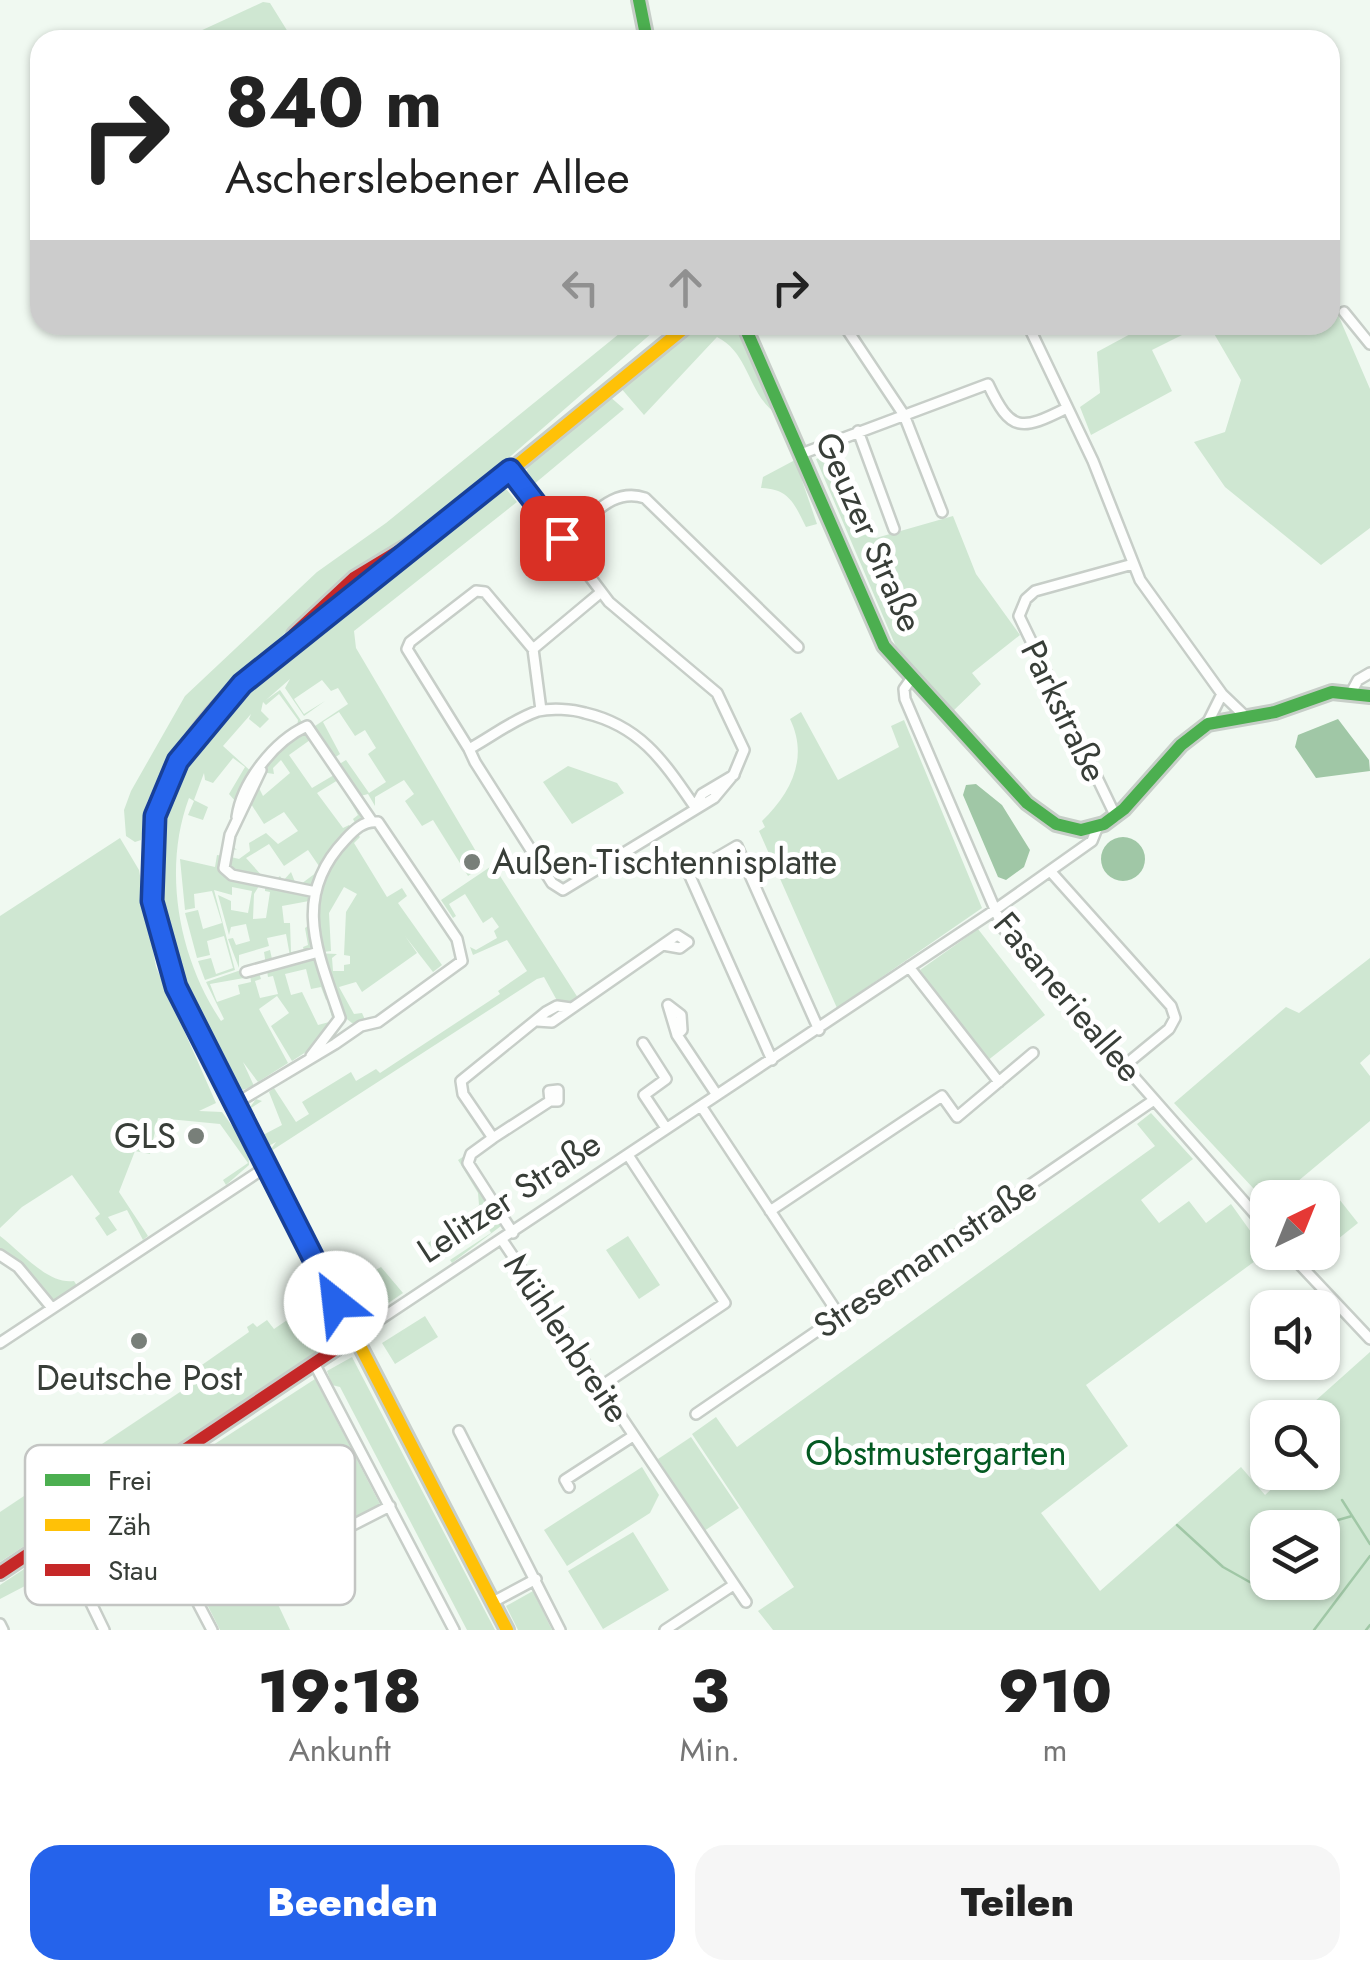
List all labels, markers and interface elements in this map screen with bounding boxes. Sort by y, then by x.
text: 840 m [225,52,443,153]
icon: right [60,70,190,200]
text: Ascherslebener Allee [225,145,630,210]
icon: left [553,260,608,315]
icon: ahead [658,260,713,315]
icon: right [763,260,818,315]
street label: Geuzer Straße [803,424,935,640]
pin [520,496,605,581]
icon: arrive [535,511,590,566]
street label: Parkstraße [1008,632,1120,790]
place label: Außen-Tischtennisplatte [492,837,837,887]
marker: Außen-Tischtennisplatte [461,851,483,873]
street label: Fasanerieallee [982,901,1154,1093]
place label: GLS [114,1111,176,1161]
street label: Lelitzer Straße [407,1119,611,1275]
marker: GLS [185,1125,207,1147]
street label: Stresemannstraße [804,1164,1046,1350]
north arrow [1250,1180,1340,1270]
map controls [1250,1180,1340,1600]
street label: Mühlenbreite [492,1243,642,1433]
position arrow [284,1251,388,1355]
button: sound [1250,1290,1340,1380]
marker: Deutsche Post [128,1330,150,1352]
place label: Deutsche Post [36,1353,243,1403]
button: search [1250,1400,1340,1490]
park label: Obstmustergarten [805,1428,1067,1478]
legend [25,1445,355,1605]
text: Frei [108,1460,152,1501]
text: Zäh [108,1505,152,1546]
button: layers [1250,1510,1340,1600]
text: Stau [108,1550,158,1591]
text: 19:18 [258,1648,422,1735]
text: 3 [690,1648,729,1735]
text: 910 [998,1648,1112,1735]
text: Ankunft [289,1727,391,1773]
text: Min. [679,1727,740,1773]
text: m [1043,1727,1068,1773]
button: Beenden [30,1845,675,1960]
button: Teilen [695,1845,1340,1960]

